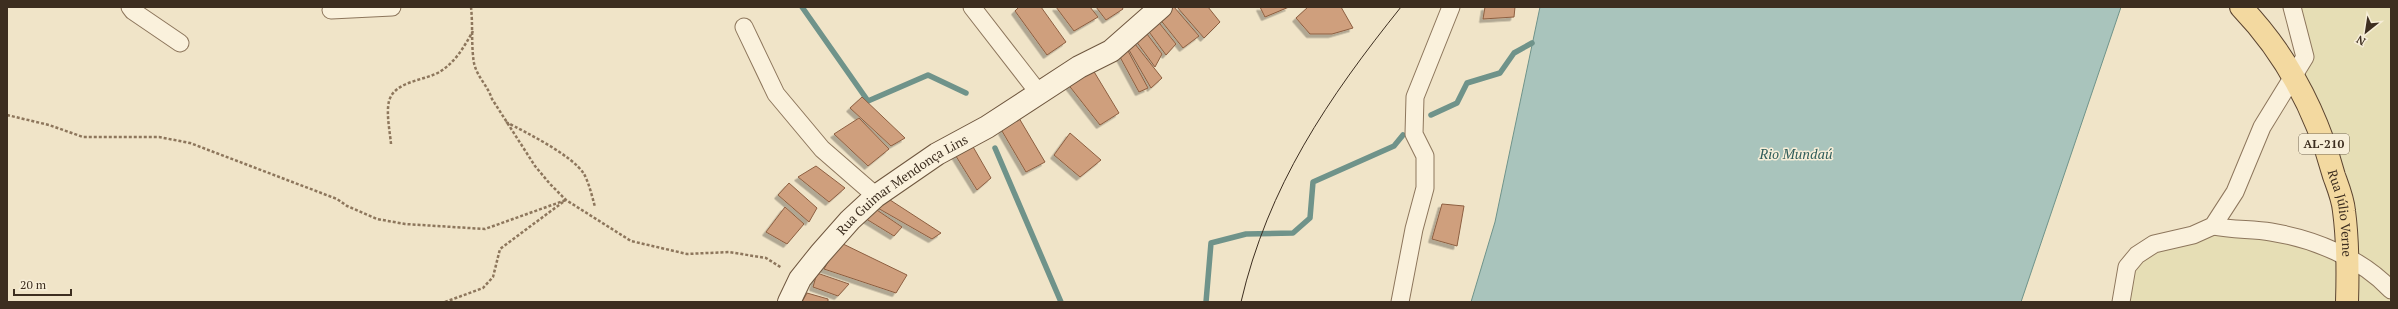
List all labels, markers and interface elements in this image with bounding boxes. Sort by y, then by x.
north arrow [2346,12,2386,52]
text: N [2353,32,2368,49]
street label: Rua Guimar Mendonça Lins [832,130,971,239]
road number: AL-210 [2299,134,2349,154]
water label: Rio Mundaú [1758,144,1833,163]
street label: Rua Júlio Verne [2324,168,2356,257]
scale bar [14,271,71,297]
text: 20 m [20,277,47,292]

